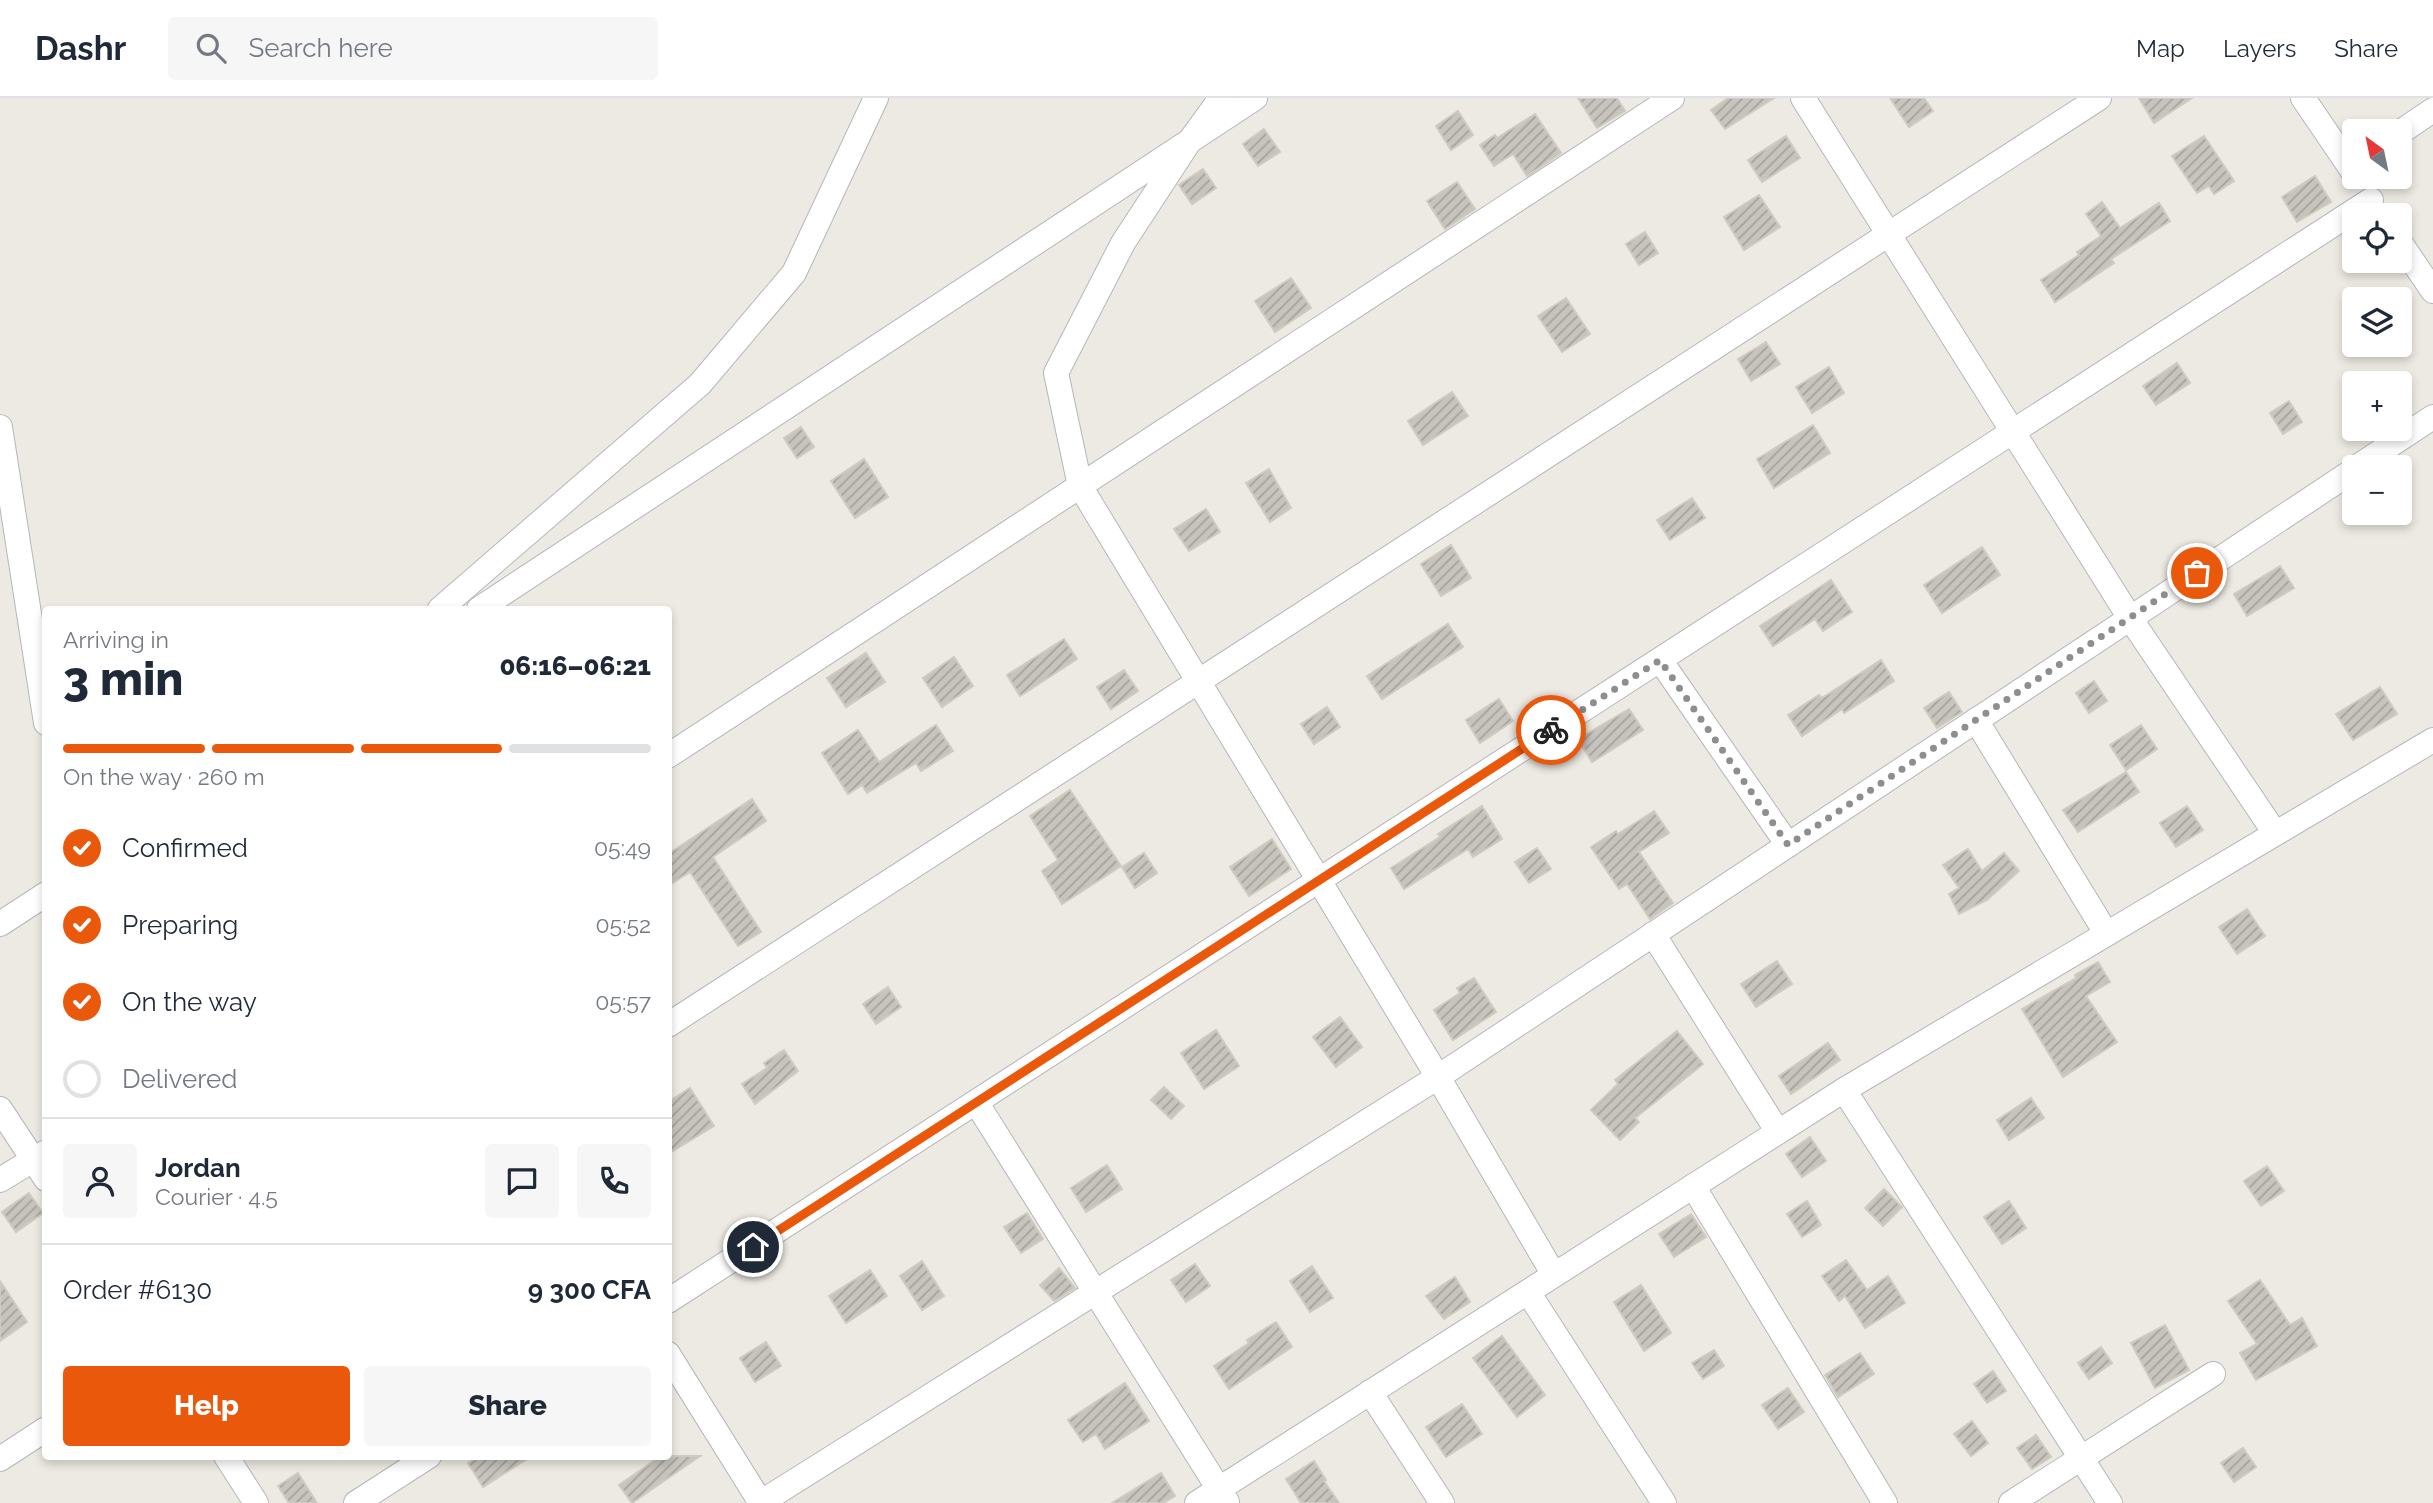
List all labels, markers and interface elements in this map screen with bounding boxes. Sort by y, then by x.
search box [168,17,658,80]
text: Dashr [35,29,126,68]
icon: search [192,29,230,67]
text: Search here [248,33,393,63]
text: Map [2136,34,2185,63]
text: Layers [2223,34,2296,63]
text: Share [2334,34,2398,63]
north arrow [2342,119,2412,189]
map controls [2342,119,2412,525]
button: locate [2342,203,2412,273]
button: layers [2342,287,2412,357]
button: + [2342,371,2412,441]
button: − [2342,455,2412,525]
pin [2167,543,2227,603]
icon: bag [2178,554,2216,592]
text: Arriving in [63,626,169,653]
text: 06:16–06:21 [499,651,651,681]
text: 3 min [63,652,183,706]
courier [1516,695,1586,765]
icon: bike [1532,711,1570,749]
text: On the way · 260 m [63,763,265,790]
icon: check [63,829,101,867]
text: Confirmed [122,833,248,863]
text: 05:49 [594,834,651,861]
icon: check [63,906,101,944]
text: Preparing [122,910,238,940]
text: 05:52 [596,911,651,938]
icon: check [63,983,101,1021]
text: On the way [122,987,257,1017]
text: 05:57 [595,988,651,1015]
text: Delivered [122,1064,237,1094]
button: person [63,1144,137,1218]
button: chat [485,1144,559,1218]
button: phone [577,1144,651,1218]
text: Jordan [155,1153,241,1183]
text: Courier · 4.5 [155,1183,278,1210]
pin [723,1217,783,1277]
icon: home [734,1228,772,1266]
text: Order #6130 [63,1275,212,1305]
text: 9 300 CFA [528,1275,651,1305]
button: Help [63,1366,350,1446]
button: Share [364,1366,651,1446]

